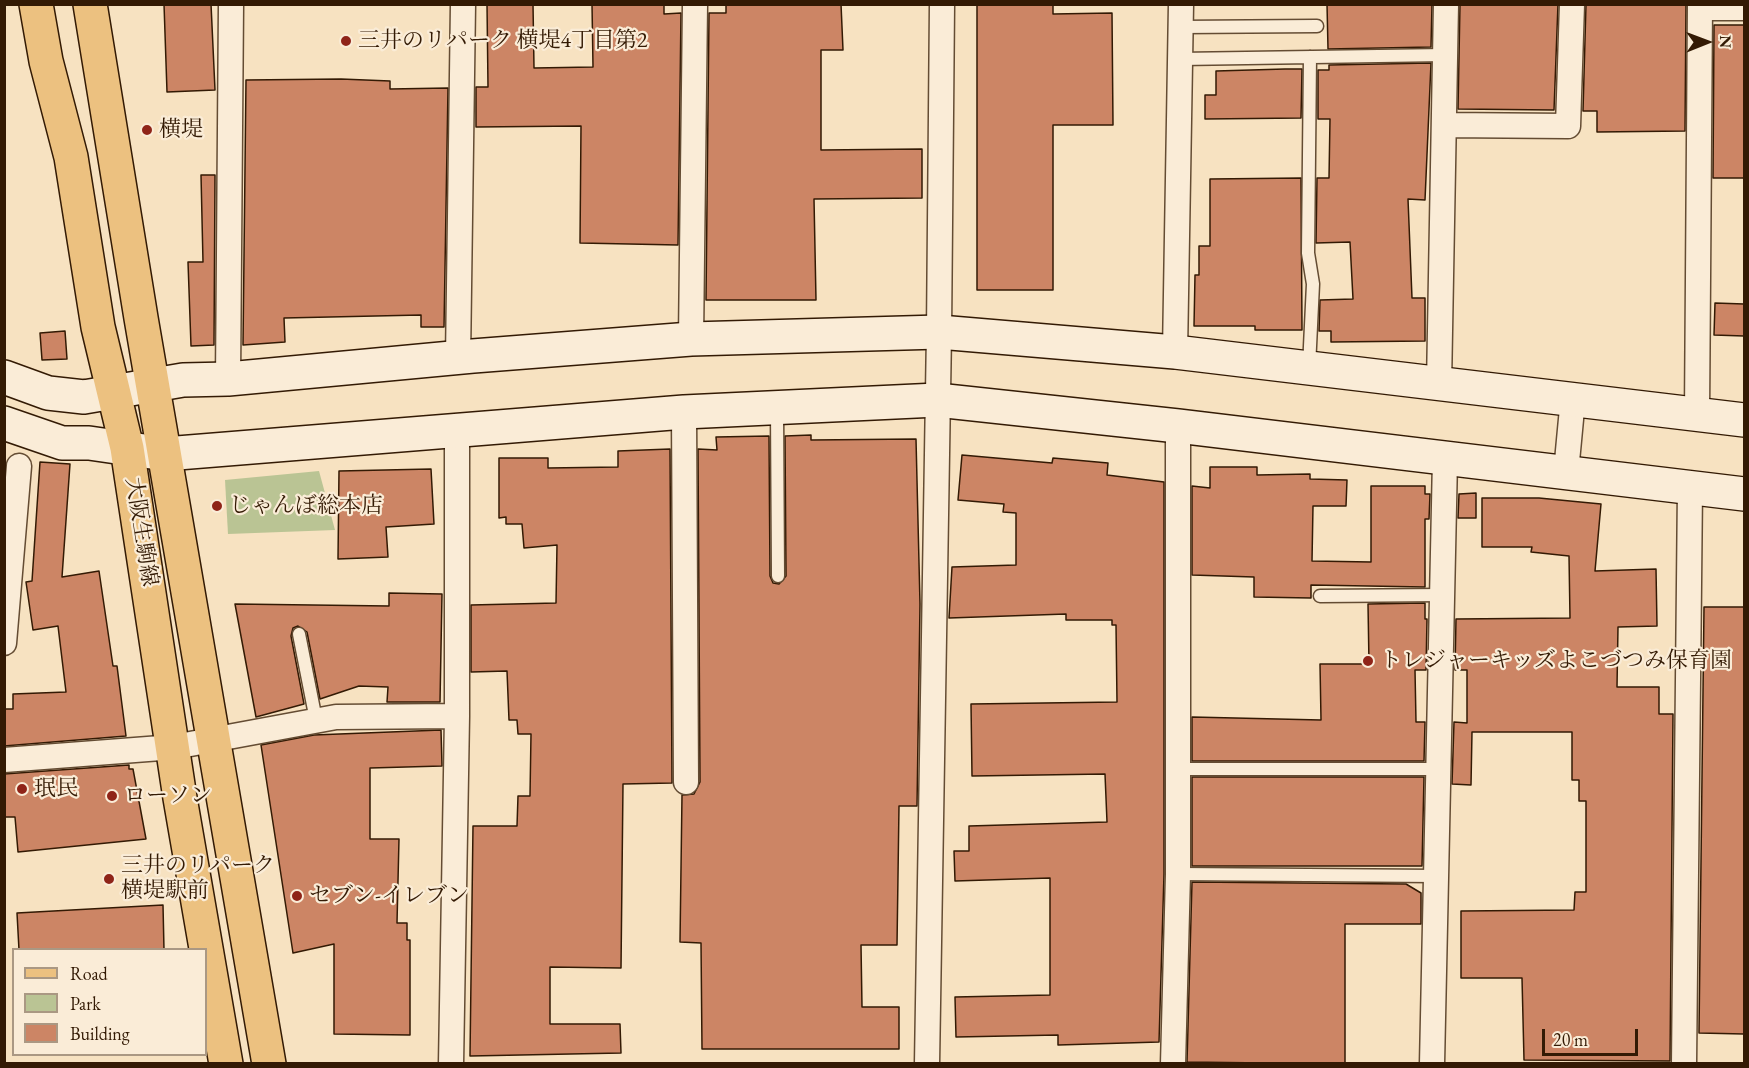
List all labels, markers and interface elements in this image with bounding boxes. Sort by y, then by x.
north arrow [1677,12,1737,72]
place label: 三井のリパーク 横堤4丁目第2 [358,28,648,54]
marker: 三井のリパーク 横堤4丁目第2 [339,34,353,48]
text: N [1715,35,1736,48]
place label: 横堤 [159,117,203,143]
marker: 横堤 [140,123,154,137]
street label: 大阪生駒線 [119,476,163,588]
place label: じゃんぼ総本店 [229,493,383,519]
marker: じゃんぼ総本店 [210,499,224,513]
place label: トレジャーキッズよこづつみ保育園 [1380,648,1732,674]
marker: トレジャーキッズよこづつみ保育園 [1361,654,1375,668]
place label: 珉民 [34,776,78,802]
marker: 珉民 [15,782,29,796]
place label: ローソン [124,783,212,809]
marker: ローソン [105,789,119,803]
place label: 三井のリパーク 横堤駅前 [121,853,275,904]
marker: 三井のリパーク 横堤駅前 [102,872,116,886]
place label: セブン-イレブン [309,883,469,909]
marker: セブン-イレブン [290,889,304,903]
legend [12,948,207,1056]
text: Road [70,962,108,985]
text: Park [70,992,101,1015]
scale bar [1545,1017,1641,1055]
text: Building [70,1022,130,1045]
text: 20 m [1553,1028,1588,1051]

